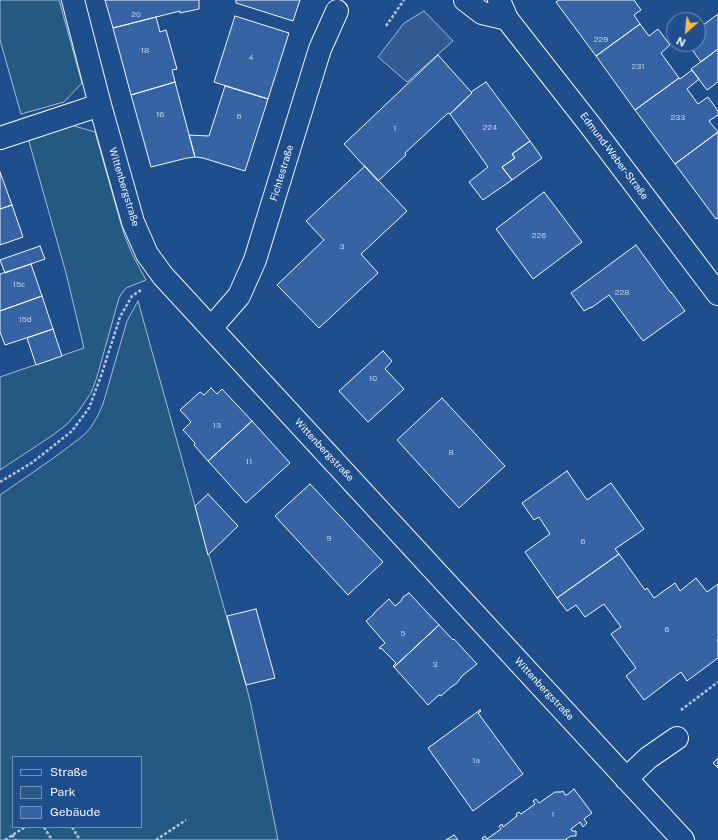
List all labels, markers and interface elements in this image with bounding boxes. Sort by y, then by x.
house number: 20 [131,10,141,20]
north arrow [666,12,706,52]
house number: 229 [594,35,608,45]
text: N [674,35,688,49]
house number: 18 [141,46,149,56]
house number: 4 [248,53,254,63]
house number: 231 [631,62,645,72]
house number: 16 [156,110,164,120]
street label: Edmund-Weber-Straße [577,110,651,202]
house number: 6 [237,112,241,122]
house number: 233 [671,113,685,123]
house number: 224 [483,123,497,133]
house number: 1 [393,124,397,134]
street label: Fichtestraße [268,143,296,203]
street label: Wittenbergstraße [106,146,142,228]
house number: 226 [532,231,546,241]
house number: 3 [339,242,345,252]
house number: 15c [13,280,25,290]
house number: 228 [615,288,629,298]
house number: 15d [18,315,32,325]
house number: 10 [369,374,377,384]
street label: Wittenbergstraße [292,416,356,484]
house number: 13 [213,421,221,431]
house number: 8 [448,448,454,458]
house number: 11 [246,457,252,467]
house number: 9 [327,534,331,544]
house number: 6 [581,537,585,547]
house number: 6 [665,625,669,635]
house number: 5 [400,629,406,639]
street label: Wittenbergstraße [512,655,576,723]
house number: 3 [432,660,438,670]
legend [12,756,142,828]
house number: 1a [472,756,480,766]
text: Straße [50,765,87,779]
text: Park [50,785,76,799]
text: Gebäude [50,805,100,819]
house number: 1 [551,810,555,820]

